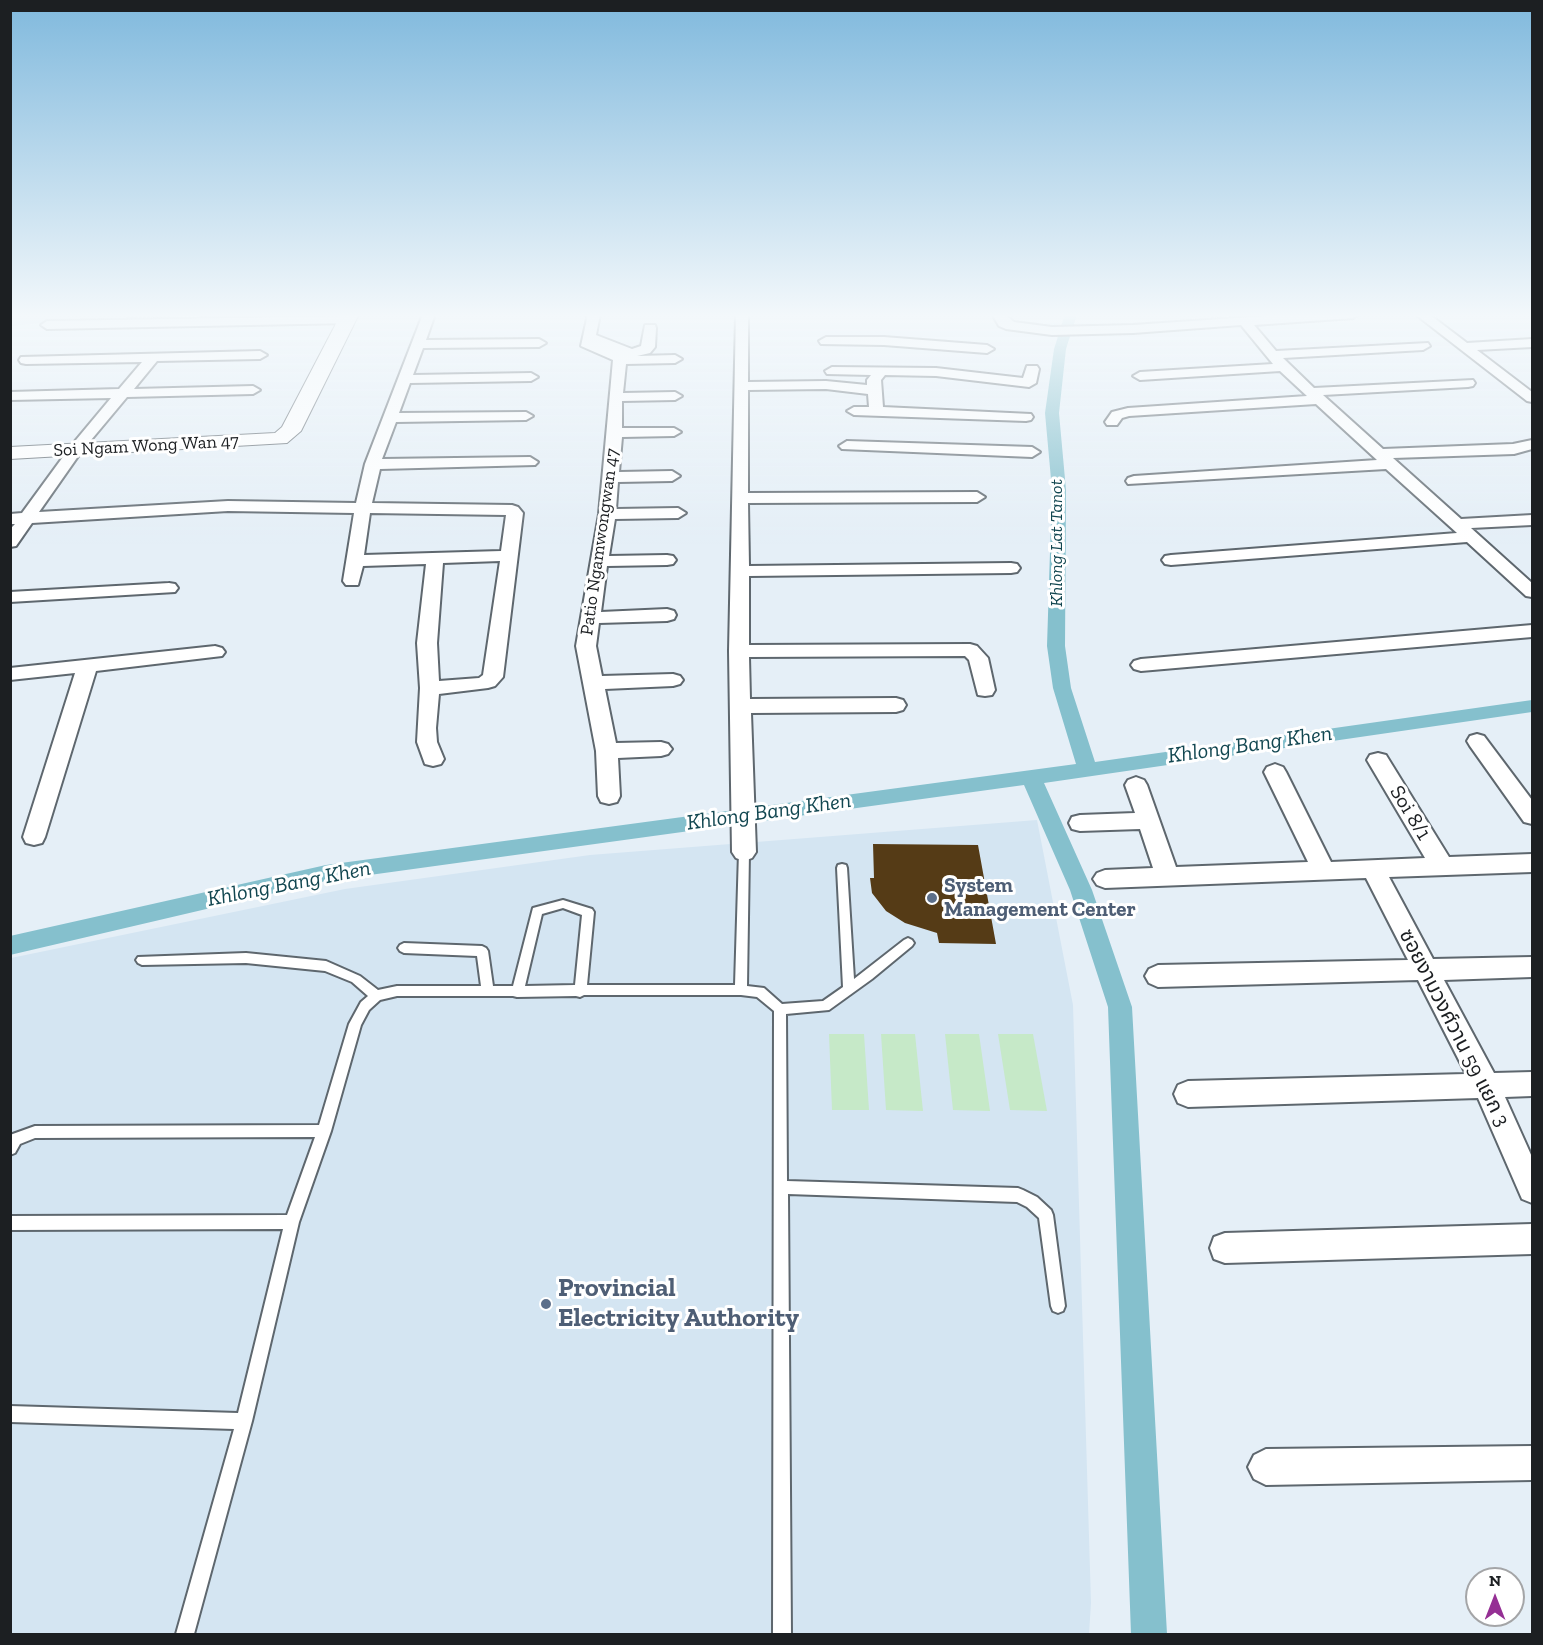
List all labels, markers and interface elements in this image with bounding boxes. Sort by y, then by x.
street label: Soi Ngam Wong Wan 47 [53,430,239,462]
street label: Patio Ngamwongwan 47 [576,447,624,637]
water label: Khlong Lat Tanot [1046,479,1068,607]
water label: Khlong Bang Khen [1166,720,1334,770]
street label: Soi 8/1 [1384,781,1436,845]
water label: Khlong Bang Khen [685,787,853,837]
water label: Khlong Bang Khen [205,855,373,913]
place label: System Management Center [944,873,1136,923]
marker: System Management Center [925,891,939,905]
street label: ซอยงามวงศ์วาน 59 แยก 3 [1393,925,1515,1131]
place label: Provincial Electricity Authority [558,1273,799,1334]
marker: Provincial Electricity Authority [539,1297,553,1311]
north arrow [1465,1567,1525,1627]
text: N [1489,1571,1501,1590]

